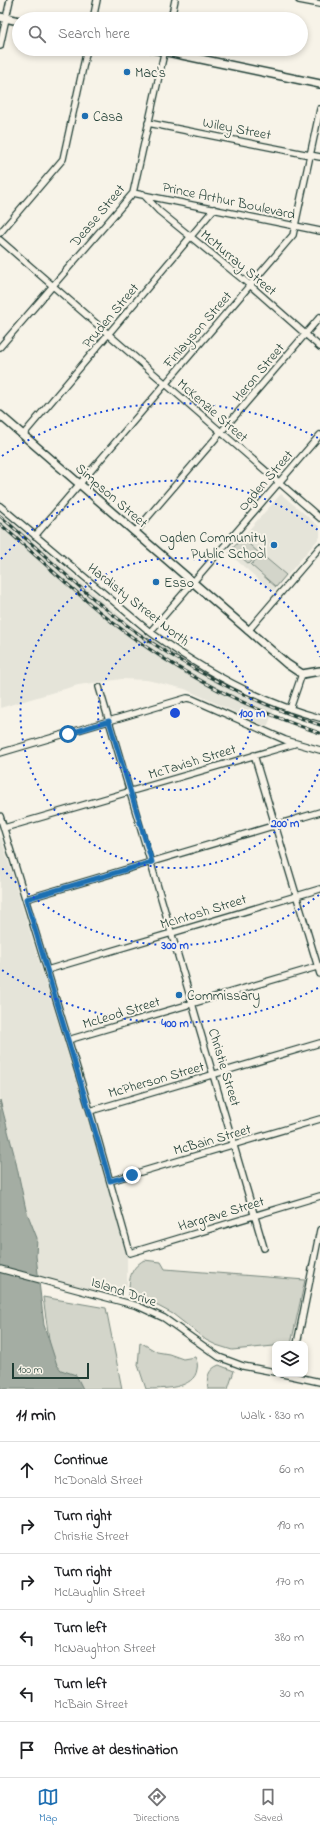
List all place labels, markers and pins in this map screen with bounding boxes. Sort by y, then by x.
place label: Mac's [135,63,166,84]
marker: Mac's [122,67,132,77]
place label: Casa [93,107,123,128]
marker: Casa [80,111,90,121]
place label: Ogden Community Public School [159,528,266,565]
marker: Ogden Community Public School [269,540,279,550]
place label: Esso [164,573,194,594]
marker: Esso [151,577,161,587]
centre of rings [168,706,182,720]
place label: Commissary [187,986,260,1008]
marker: Commissary [174,990,184,1000]

